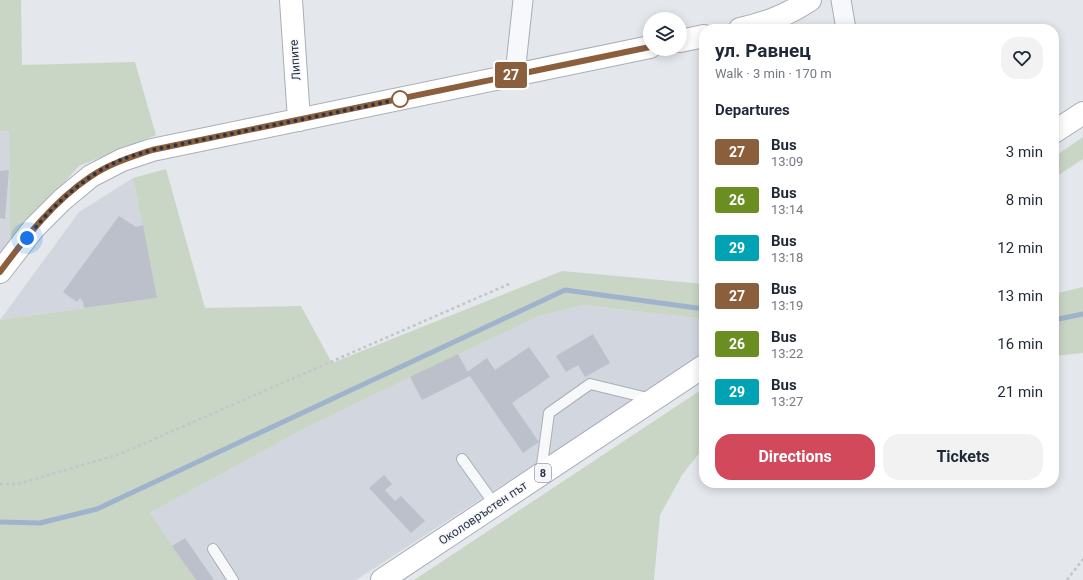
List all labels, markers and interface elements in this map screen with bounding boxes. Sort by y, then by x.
map controls [643,12,687,56]
button: layers [643,12,687,56]
button: heart [1001,37,1043,79]
street label: Липите [287,39,303,81]
text: ул. Равнец [715,39,811,62]
line badge: 27 [493,62,529,88]
text: Walk · 3 min · 170 m [715,66,832,81]
text: 27 [503,67,519,83]
unlabelled marker [391,90,409,108]
text: Departures [715,101,790,119]
text: Bus [771,136,797,154]
text: 3 min [1006,143,1043,161]
text: 27 [729,144,745,160]
text: 13:09 [771,154,803,169]
text: Bus [771,184,797,202]
text: 8 min [1006,191,1043,209]
text: 26 [729,192,745,208]
text: 13:14 [771,202,803,217]
your location [17,228,37,248]
text: Bus [771,232,797,250]
text: 12 min [997,239,1043,257]
text: 29 [729,240,745,256]
text: 13:18 [771,250,803,265]
text: Bus [771,280,797,298]
text: 13 min [997,287,1043,305]
text: 27 [729,288,745,304]
text: 13:19 [771,298,803,313]
text: Bus [771,328,797,346]
text: 16 min [997,335,1043,353]
text: 26 [729,336,745,352]
text: 13:22 [771,346,803,361]
text: Bus [771,376,797,394]
text: 21 min [997,383,1043,401]
text: 29 [729,384,745,400]
text: 13:27 [771,394,803,409]
button: Directions [715,434,875,480]
button: Tickets [883,434,1043,480]
road number: 8 [535,464,551,482]
street label: Околовръстен път [436,478,530,548]

